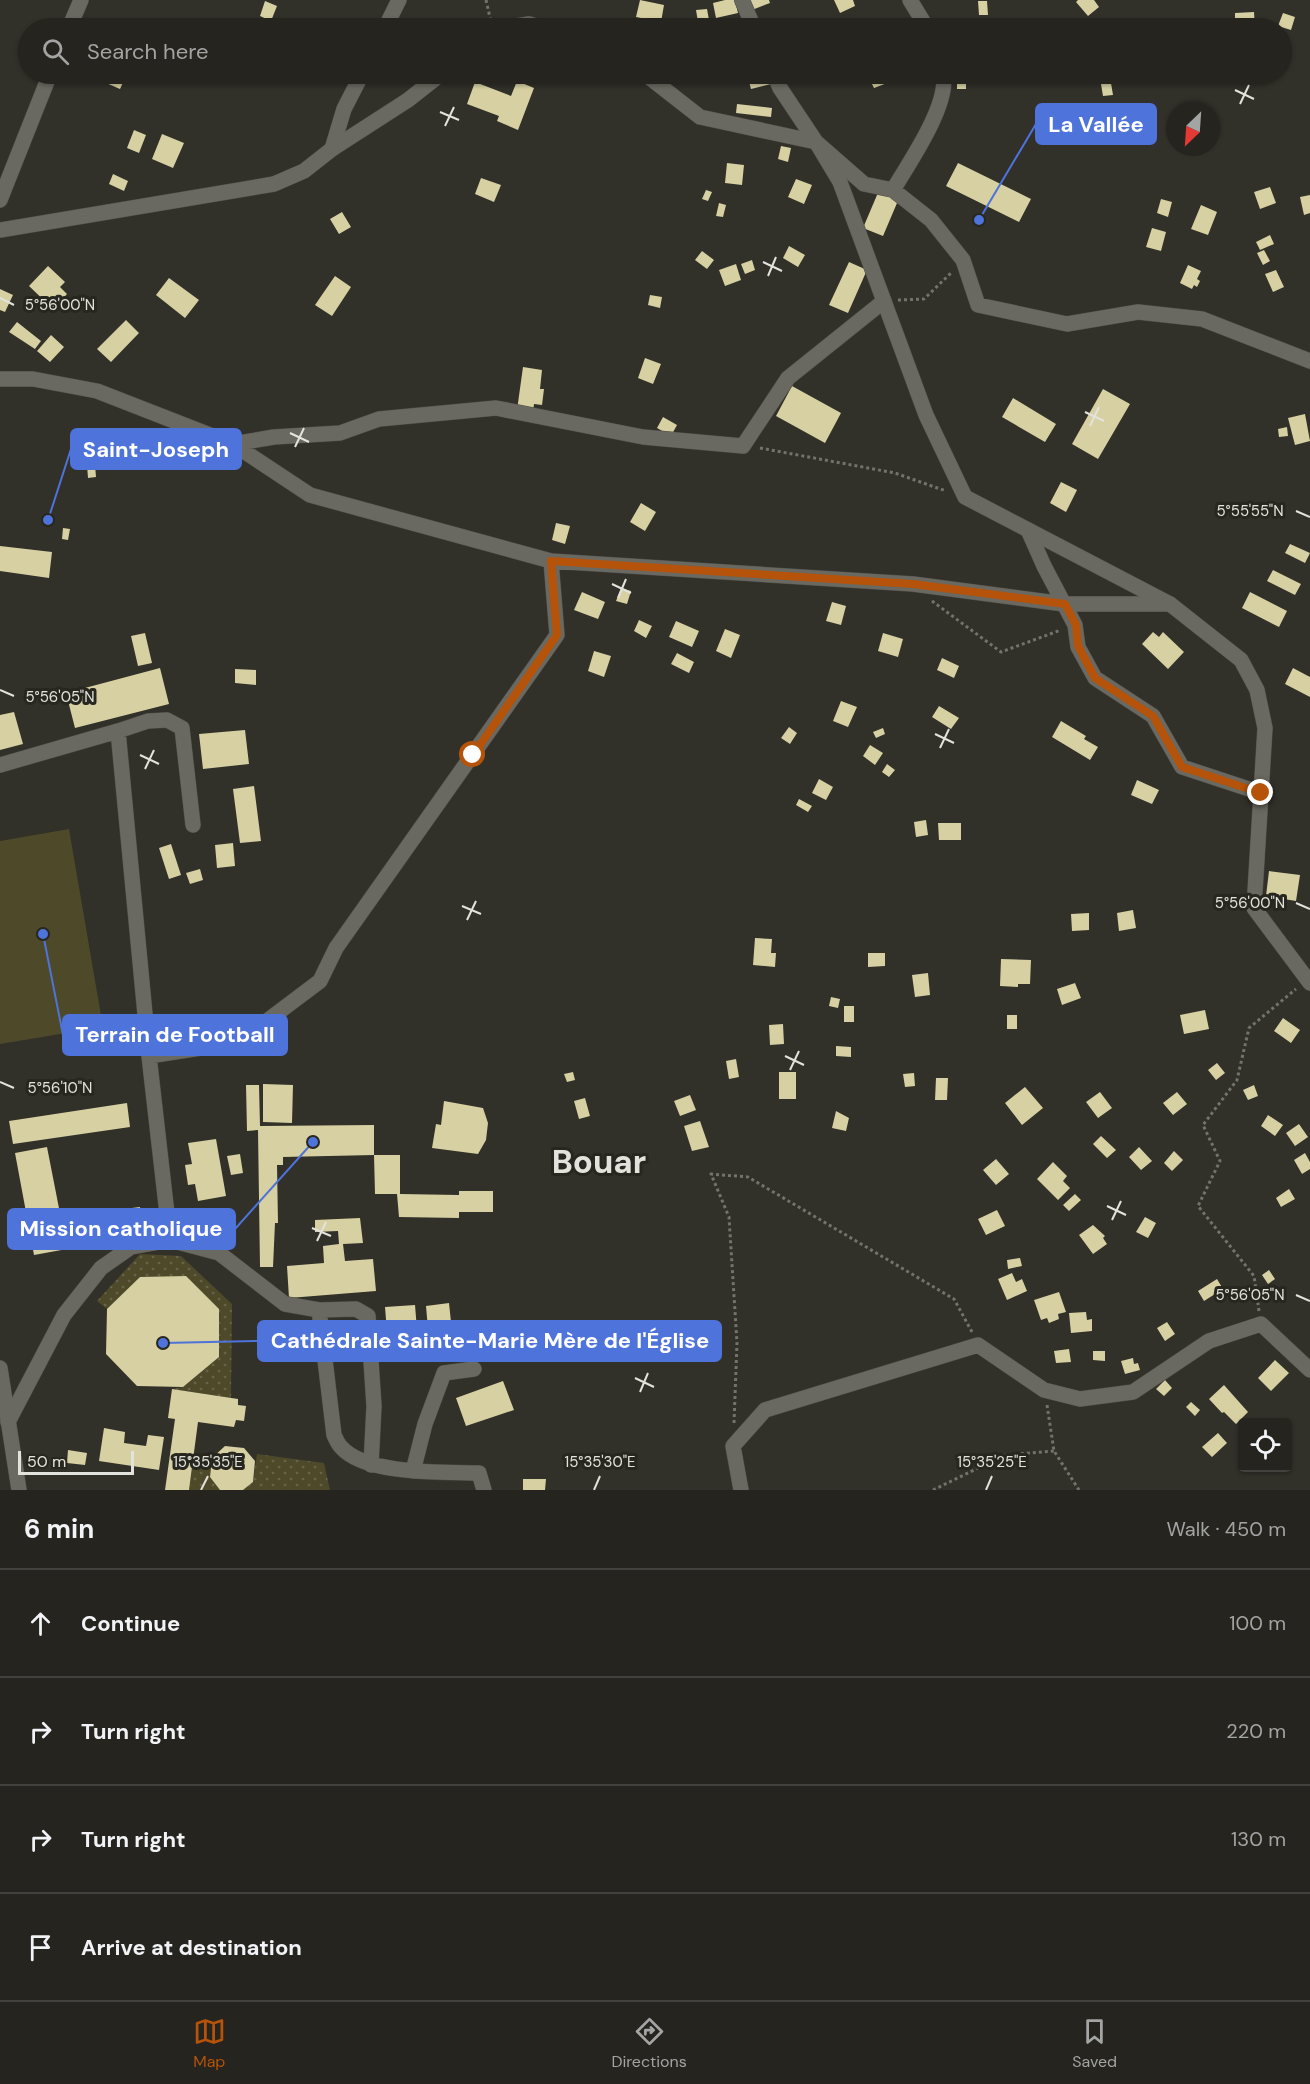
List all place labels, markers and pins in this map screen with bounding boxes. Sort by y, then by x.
callout: La Vallée [1036,104,1156,144]
callout: Saint-Joseph [71,429,241,469]
callout: Terrain de Football [63,1015,287,1055]
callout: Mission catholique [8,1209,235,1249]
callout: Cathédrale Sainte-Marie Mère de l'Église [258,1321,721,1361]

